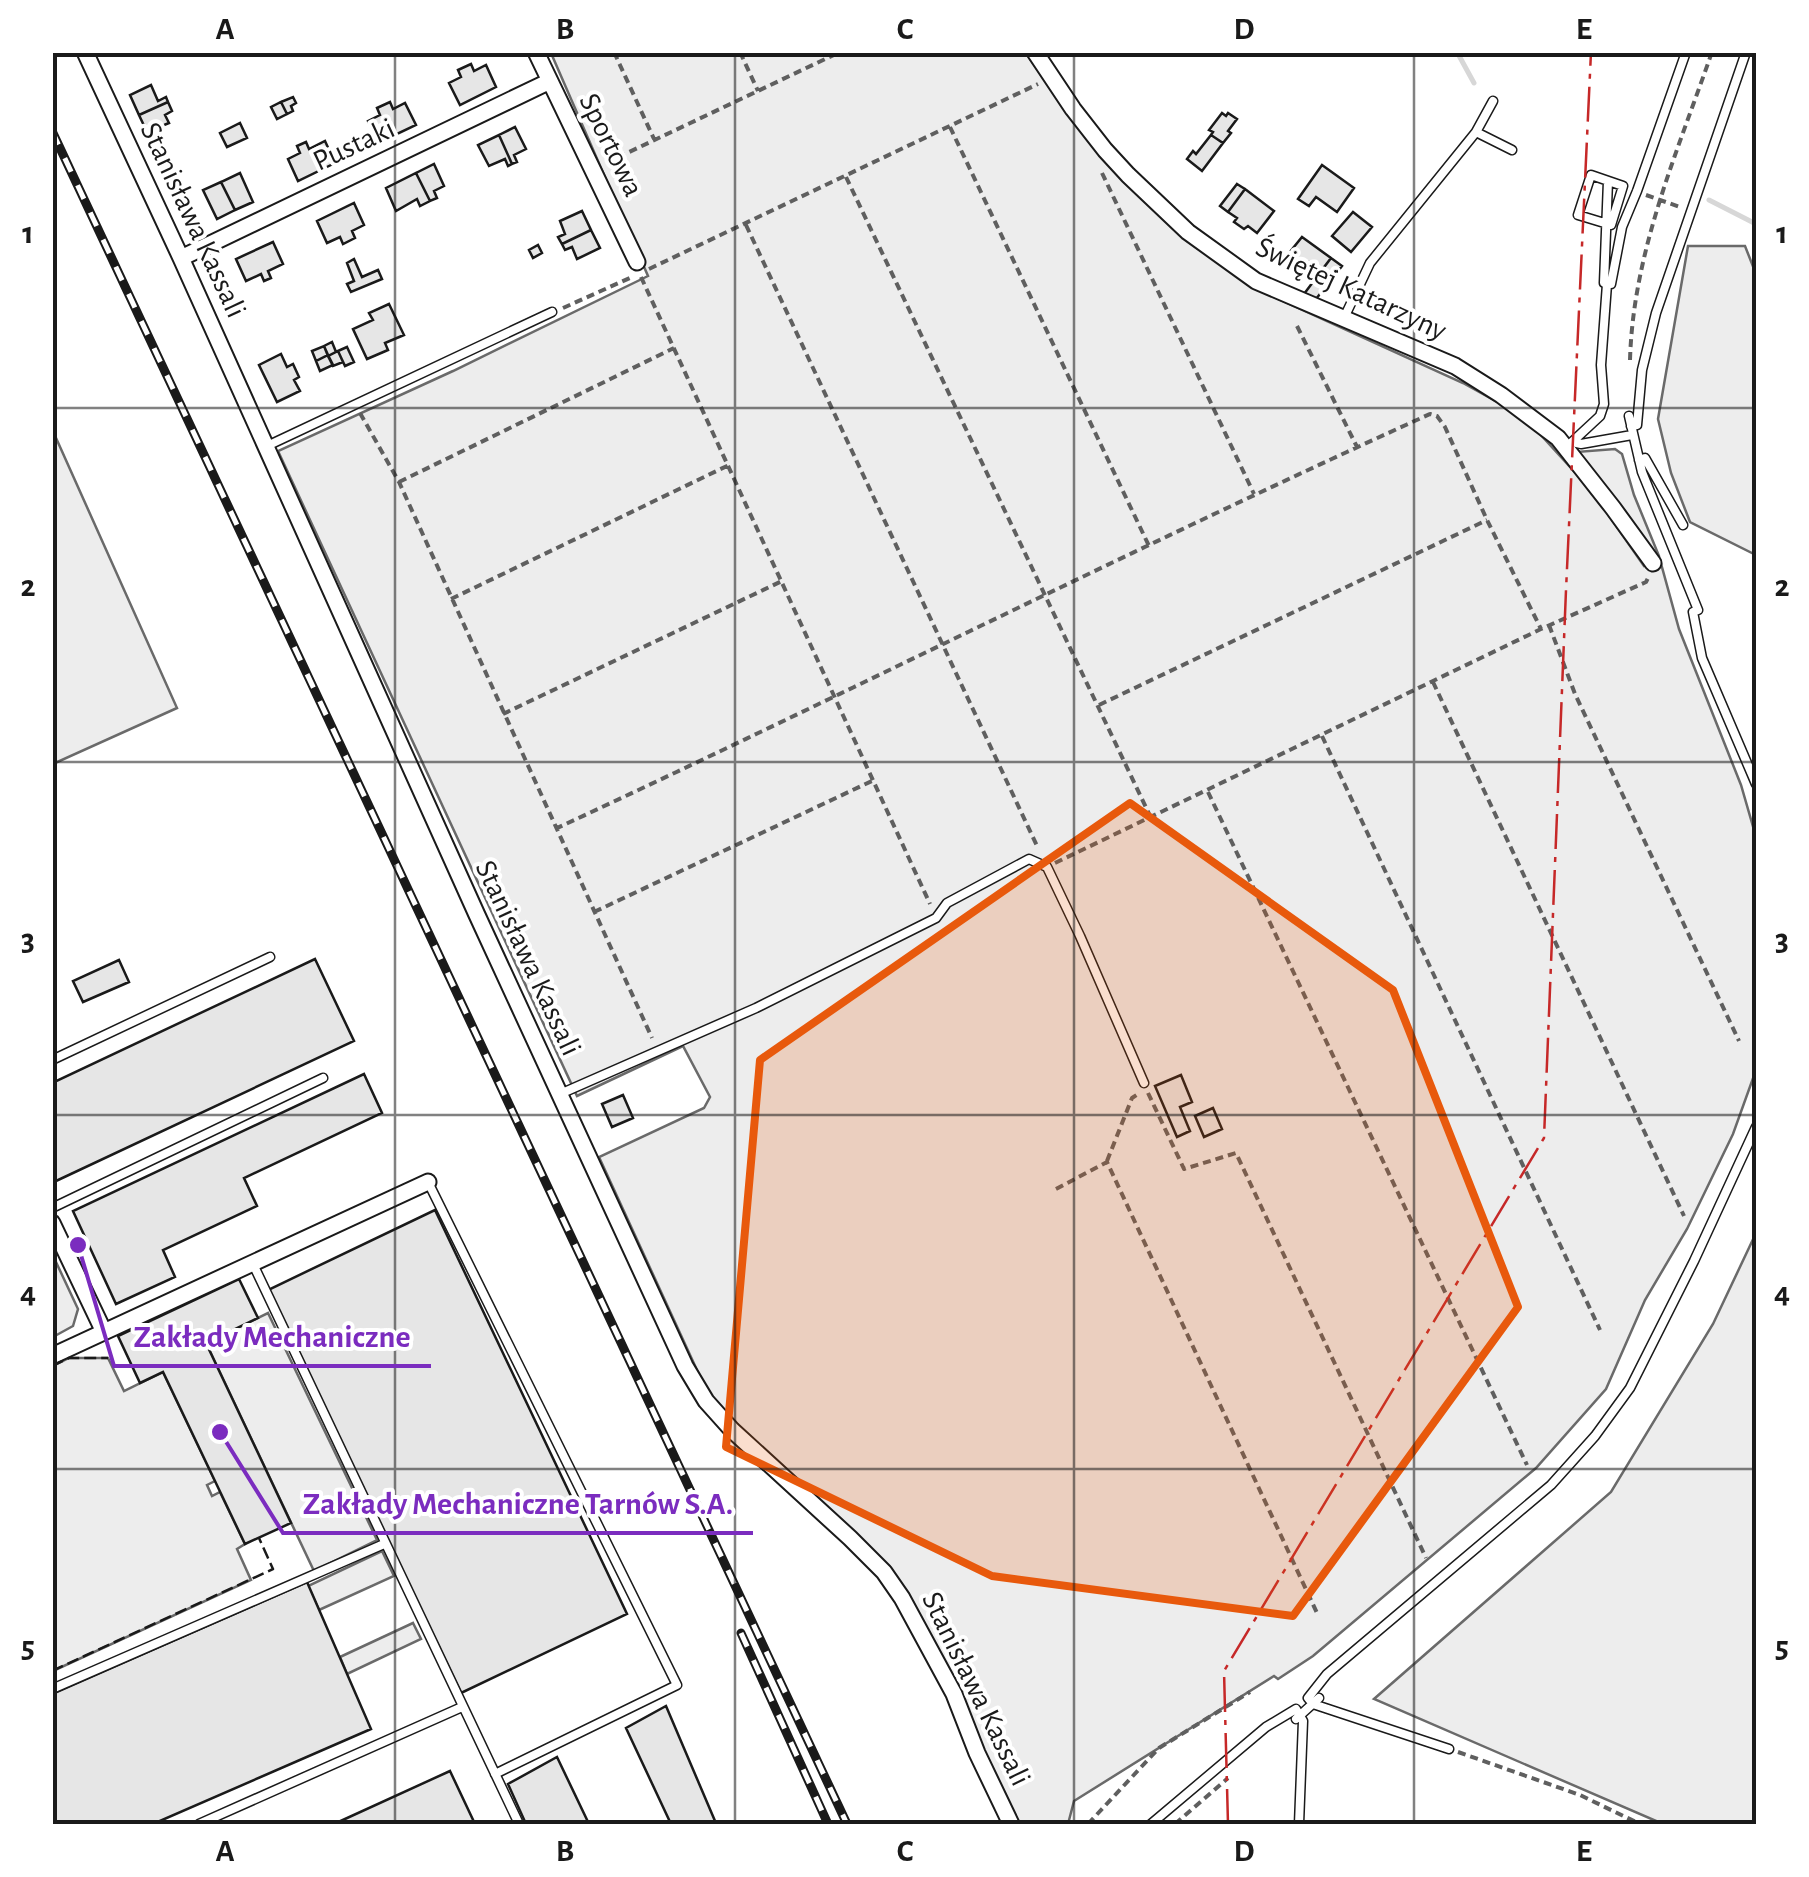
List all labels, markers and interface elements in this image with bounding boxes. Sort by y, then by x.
text: A [215,13,235,45]
text: B [556,13,574,45]
text: C [897,13,914,45]
text: D [1234,13,1255,45]
text: E [1576,13,1592,45]
street label: Sportowa [573,89,649,201]
street label: Pustaki [309,113,399,177]
street label: Stanisława Kassali [135,118,251,322]
text: 1 [22,217,34,249]
text: 1 [1776,217,1788,249]
street label: Świętej Katarzyny [1251,229,1452,346]
text: 2 [20,570,36,602]
text: 2 [1774,570,1790,602]
street label: Stanisława Kassali [470,856,586,1060]
text: 3 [21,924,35,956]
text: 3 [1775,924,1789,956]
text: 4 [20,1277,36,1309]
text: 4 [1774,1277,1790,1309]
callout: Zakłady Mechaniczne [114,1304,431,1366]
text: Zakłady Mechaniczne [133,1321,411,1353]
callout: Zakłady Mechaniczne Tarnów S.A. [283,1471,753,1533]
text: Zakłady Mechaniczne Tarnów S.A. [303,1488,733,1520]
street label: Stanisława Kassali [916,1587,1036,1791]
text: 5 [21,1631,35,1663]
text: 5 [1775,1631,1789,1663]
text: A [215,1835,235,1867]
text: B [556,1835,574,1867]
text: C [897,1835,914,1867]
text: D [1234,1835,1255,1867]
text: E [1576,1835,1592,1867]

